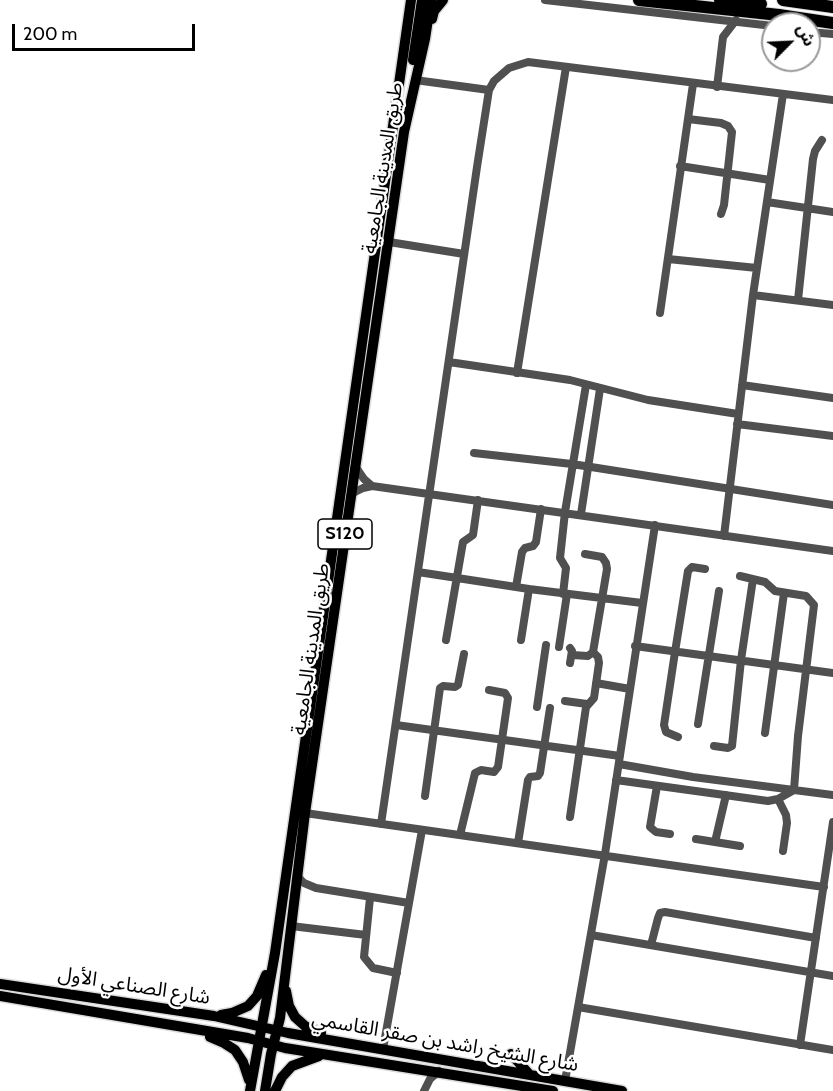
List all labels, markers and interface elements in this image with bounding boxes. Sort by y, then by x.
scale bar [15,12,198,50]
north arrow [761,12,821,72]
text: ش [793,21,819,49]
text: 200 m [23,23,77,45]
street label: طريق المدينة الجامعية [358,81,408,255]
road number: S120 [318,519,372,549]
street label: طريق المدينة الجامعية [287,562,335,736]
street label: شارع الصناعي الأول [56,962,212,1010]
street label: شارع الشيخ راشد بن صقر القاسمي [310,1007,580,1077]

